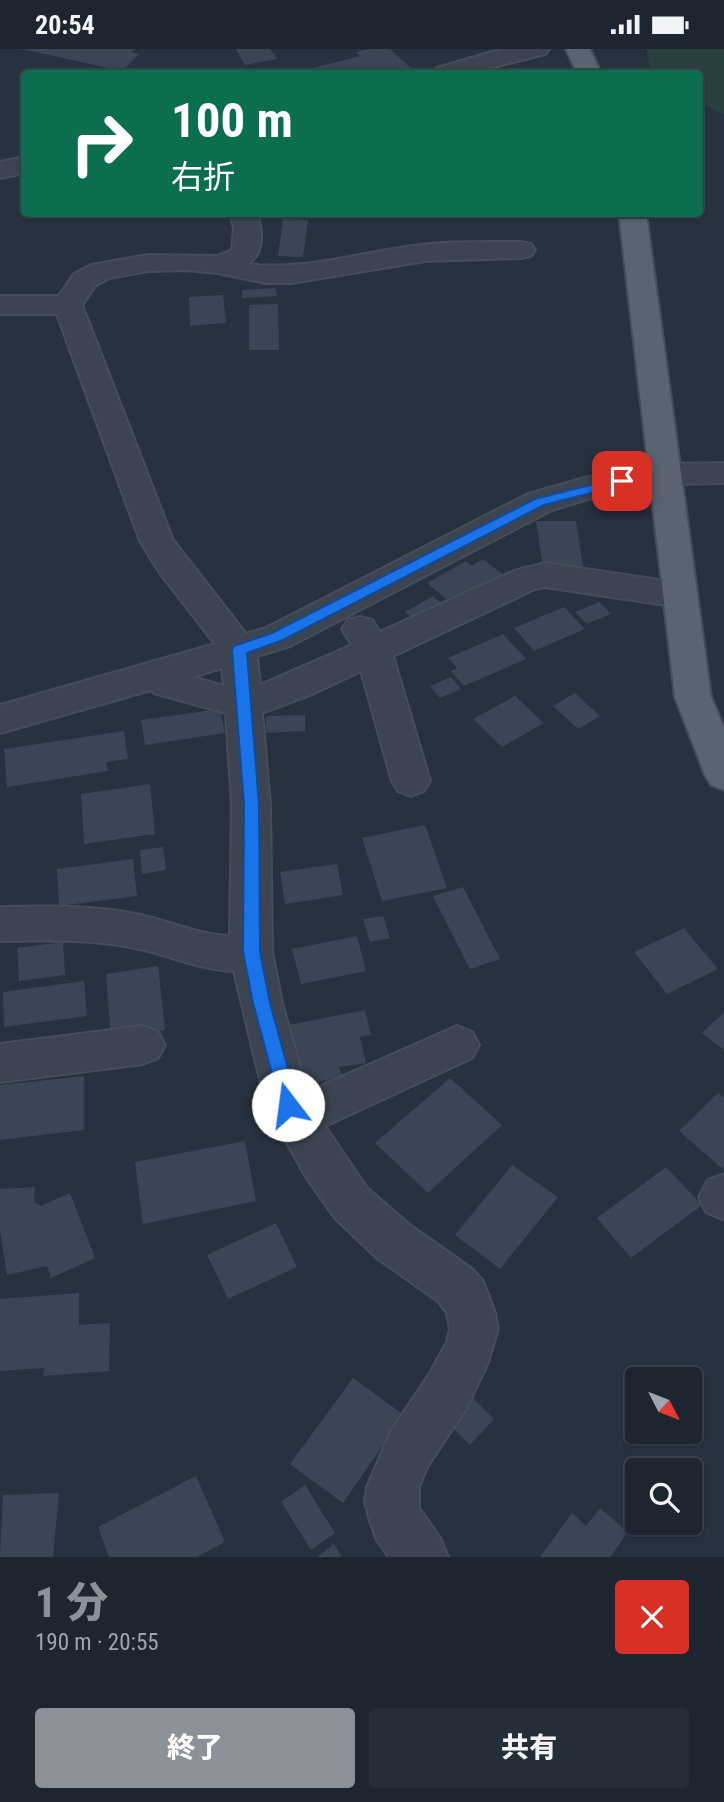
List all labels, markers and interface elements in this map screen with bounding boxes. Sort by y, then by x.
text: 20:54 [35,10,95,40]
text: 100 m [171,92,293,149]
icon: right [56,98,147,189]
text: 右折 [171,158,235,196]
pin [592,451,652,511]
icon: arrive [603,462,641,500]
position arrow [251,1068,325,1142]
north arrow [625,1367,702,1444]
map controls [625,1367,702,1535]
button: search [625,1458,702,1535]
text: 1 分 [35,1578,108,1627]
button: close [615,1580,689,1654]
text: 190 m · 20:55 [35,1629,159,1656]
button: 終了 [35,1708,355,1788]
button: 共有 [369,1708,689,1788]

